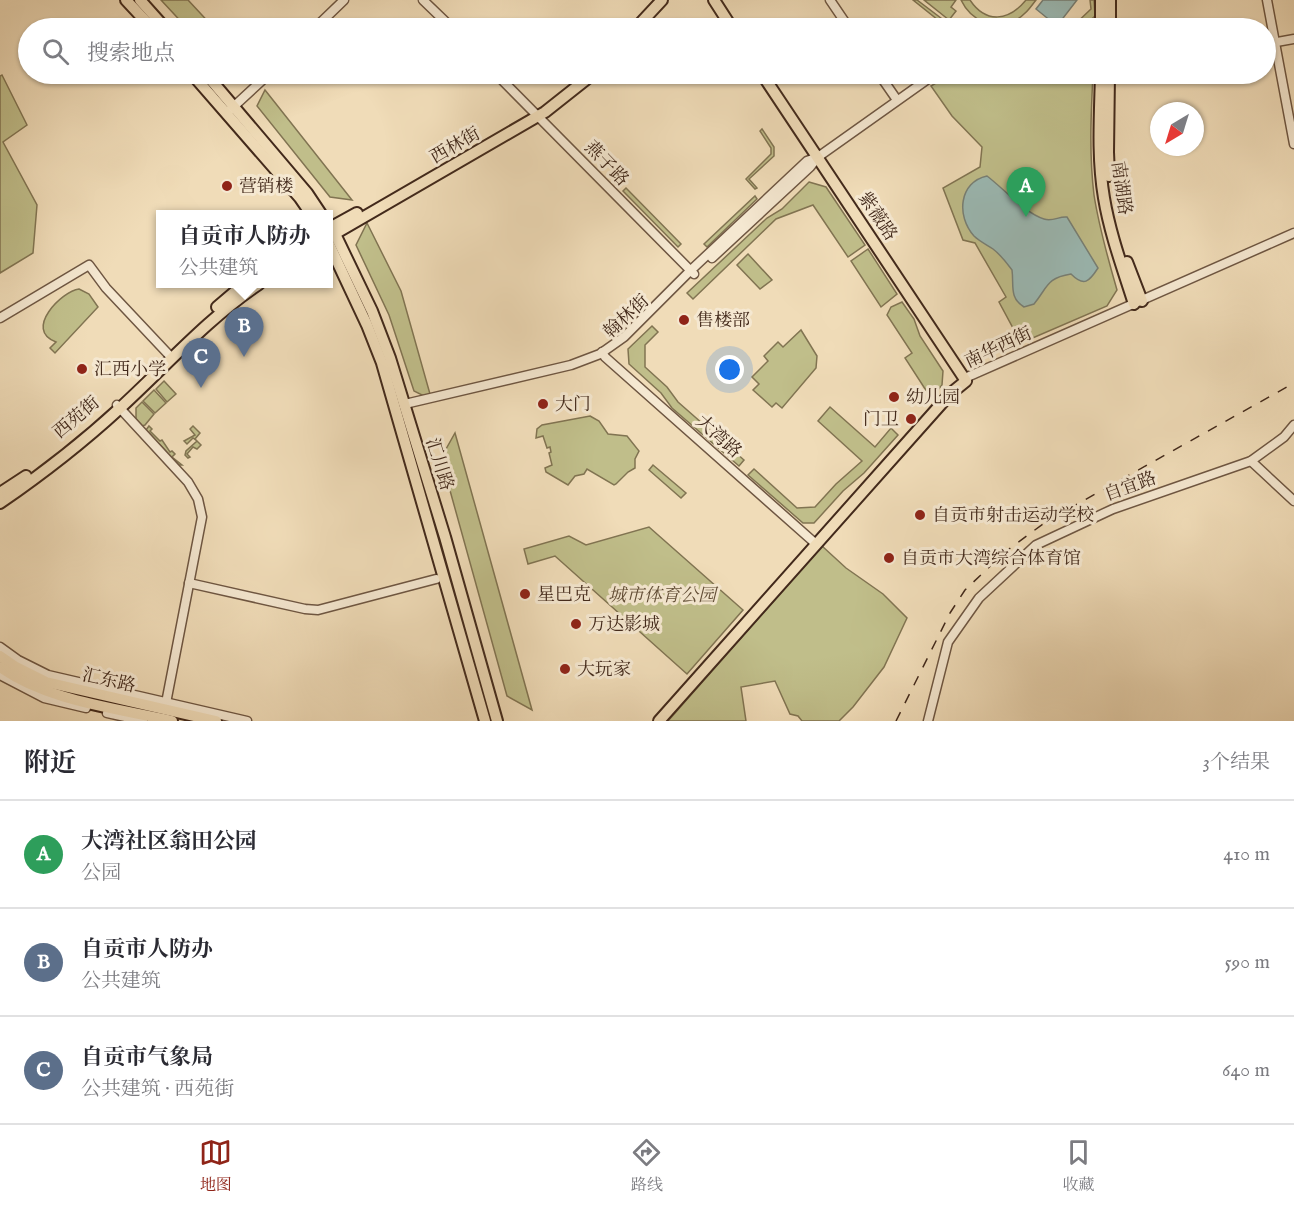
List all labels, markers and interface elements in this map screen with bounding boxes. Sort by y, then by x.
search box [18,18,1276,84]
icon: search [39,35,72,68]
text: 搜索地点 [87,40,175,68]
north arrow [1150,102,1204,156]
street label: 西林街 [427,123,485,170]
street label: 燕子路 [579,137,633,191]
street label: 南湖路 [1105,160,1136,217]
pin: A [1006,168,1046,217]
place label: 营销楼 [239,176,293,199]
marker: 营销楼 [220,179,234,193]
street label: 紫薇路 [852,188,901,246]
popup [156,210,333,288]
text: 自贡市人防办 [178,223,311,251]
text: 公共建筑 [178,256,258,281]
street label: 翰林街 [599,290,655,344]
pin: B [224,308,264,357]
place label: 售楼部 [696,310,750,333]
marker: 售楼部 [677,313,691,327]
street label: 南华西街 [961,323,1036,374]
pin: C [182,338,220,388]
your location [715,355,744,384]
place label: 汇西小学 [94,359,166,382]
marker: 汇西小学 [75,362,89,376]
place label: 幼儿园 [906,387,960,410]
marker: 幼儿园 [887,390,901,404]
street label: 西苑街 [49,392,105,444]
place label: 大门 [555,394,591,417]
marker: 大门 [536,397,550,411]
place label: 门卫 [863,409,899,432]
street label: 大湾路 [690,411,746,464]
marker: 门卫 [904,412,918,426]
street label: 汇川路 [420,435,457,494]
street label: 自宜路 [1101,467,1160,507]
place label: 自贡市射击运动学校 [932,505,1094,528]
marker: 自贡市射击运动学校 [913,508,927,522]
place label: 自贡市大湾综合体育馆 [901,548,1081,571]
marker: 自贡市大湾综合体育馆 [882,551,896,565]
place label: 星巴克 [537,584,591,607]
park label: 城市体育公园 [608,585,719,608]
marker: 星巴克 [518,587,532,601]
place label: 万达影城 [588,614,660,637]
marker: 万达影城 [569,617,583,631]
place label: 大玩家 [577,659,631,682]
marker: 大玩家 [558,662,572,676]
street label: 汇东路 [80,664,138,699]
text: 附近 [24,747,76,780]
text: 3个结果 [1203,750,1270,775]
text: 大湾社区翁田公园 [81,828,257,856]
text: A [37,842,50,867]
text: 410 m [1223,842,1270,867]
text: 公园 [81,861,121,886]
text: 自贡市人防办 [81,936,213,964]
text: B [37,950,50,975]
text: 590 m [1224,950,1270,975]
text: 公共建筑 [81,969,161,994]
text: 自贡市气象局 [81,1044,213,1072]
text: C [36,1058,51,1083]
text: 640 m [1222,1058,1270,1083]
text: 公共建筑 · 西苑街 [81,1077,234,1102]
tab: 地图 [199,1136,232,1196]
tab: 路线 [630,1136,663,1196]
tab: 收藏 [1062,1136,1095,1196]

